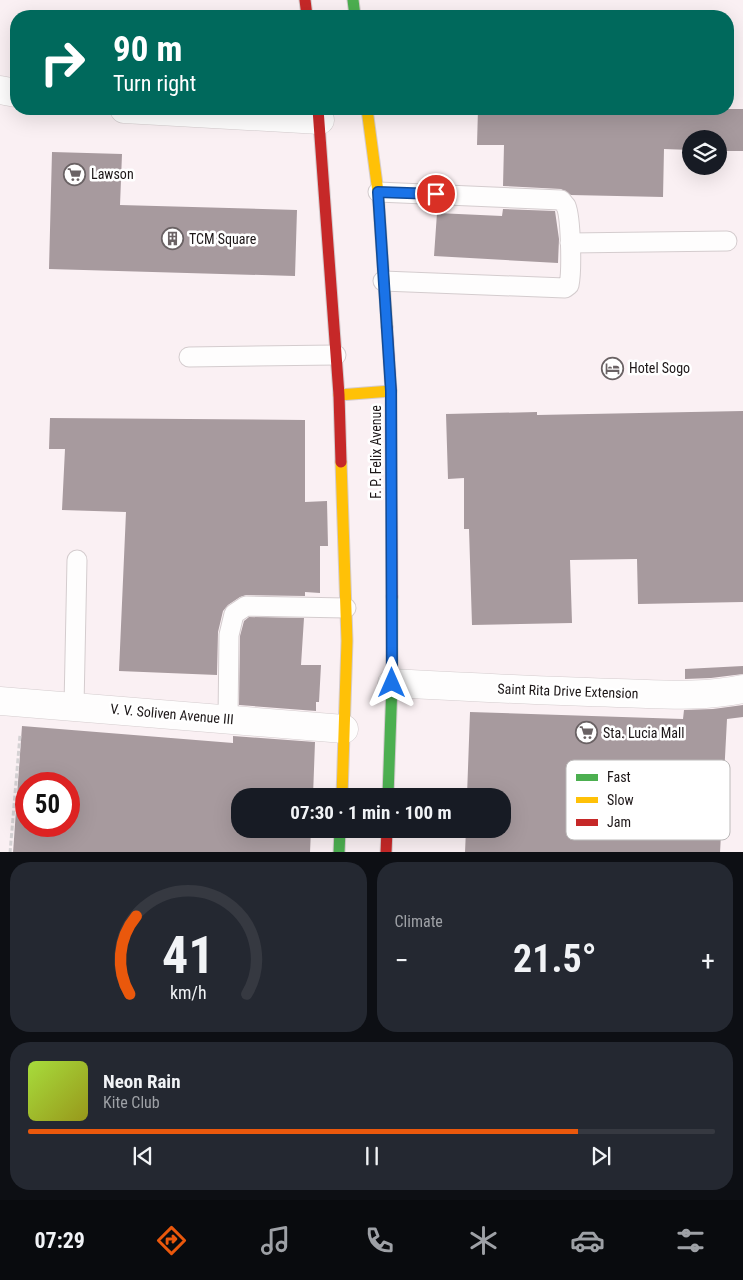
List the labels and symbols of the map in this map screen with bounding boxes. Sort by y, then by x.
supermarket icon: Lawson [63,162,87,186]
place label: Lawson [91,166,134,182]
pin [415,173,457,215]
building icon: TCM Square [161,227,185,251]
place label: TCM Square [189,231,257,247]
hotel icon: Hotel Sogo [601,356,625,380]
place label: Hotel Sogo [629,360,690,376]
street label: F. P. Felix Avenue [368,405,384,499]
position arrow [365,656,417,708]
street label: Saint Rita Drive Extension [497,681,639,701]
street label: V. V. Soliven Avenue III [110,701,234,727]
supermarket icon: Sta. Lucia Mall [575,721,599,745]
place label: Sta. Lucia Mall [603,725,684,741]
legend [566,760,730,840]
text: Fast [607,769,631,785]
speed limit sign: 50 [15,772,80,837]
text: Slow [607,792,634,808]
text: Jam [607,814,631,830]

